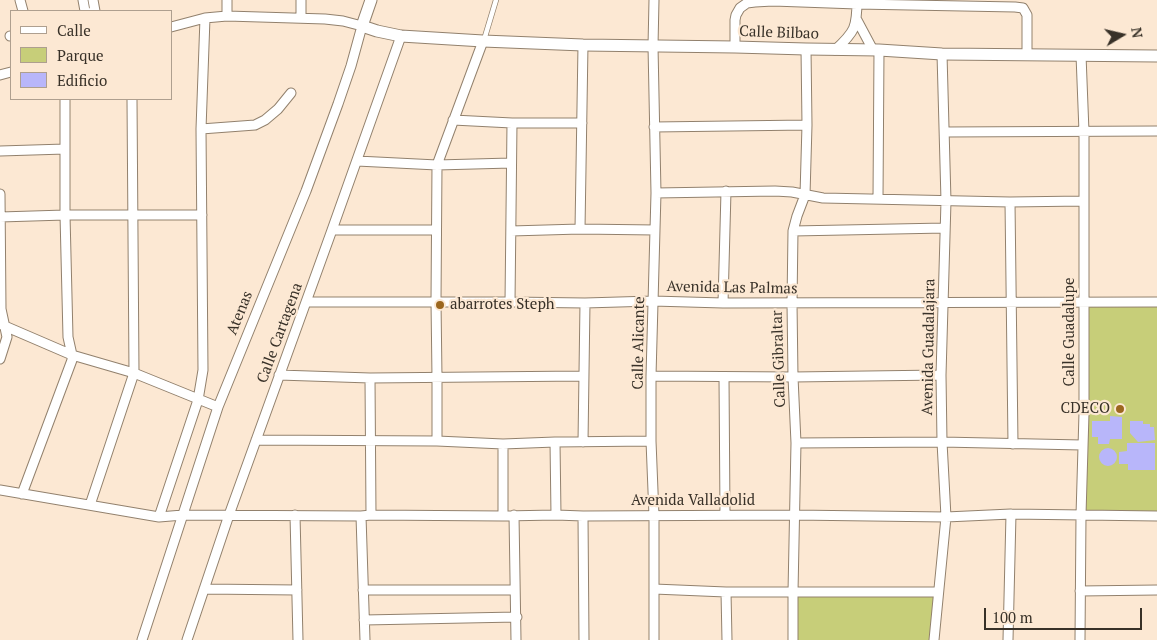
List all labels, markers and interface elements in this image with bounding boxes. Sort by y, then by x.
legend [10,10,172,100]
north arrow [1097,10,1147,60]
text: Calle [57,20,91,40]
street label: Calle Bilbao [739,23,819,43]
text: N [1127,26,1148,39]
text: Parque [57,45,104,65]
text: Edificio [57,70,107,90]
street label: Calle Guadalupe [1061,277,1079,387]
street label: Avenida Las Palmas [666,278,798,298]
street label: Avenida Guadalajara [919,278,939,416]
street label: Calle Cartagena [253,280,307,386]
street label: Atenas [223,288,257,338]
place label: abarrotes Steph [450,296,555,314]
street label: Calle Alicante [629,296,649,390]
marker: abarrotes Steph [434,299,446,311]
street label: Calle Gibraltar [768,310,790,408]
place label: CDECO [1061,400,1110,418]
marker: CDECO [1114,403,1126,415]
street label: Avenida Valladolid [631,492,755,510]
scale bar [987,598,1144,630]
text: 100 m [992,607,1033,627]

